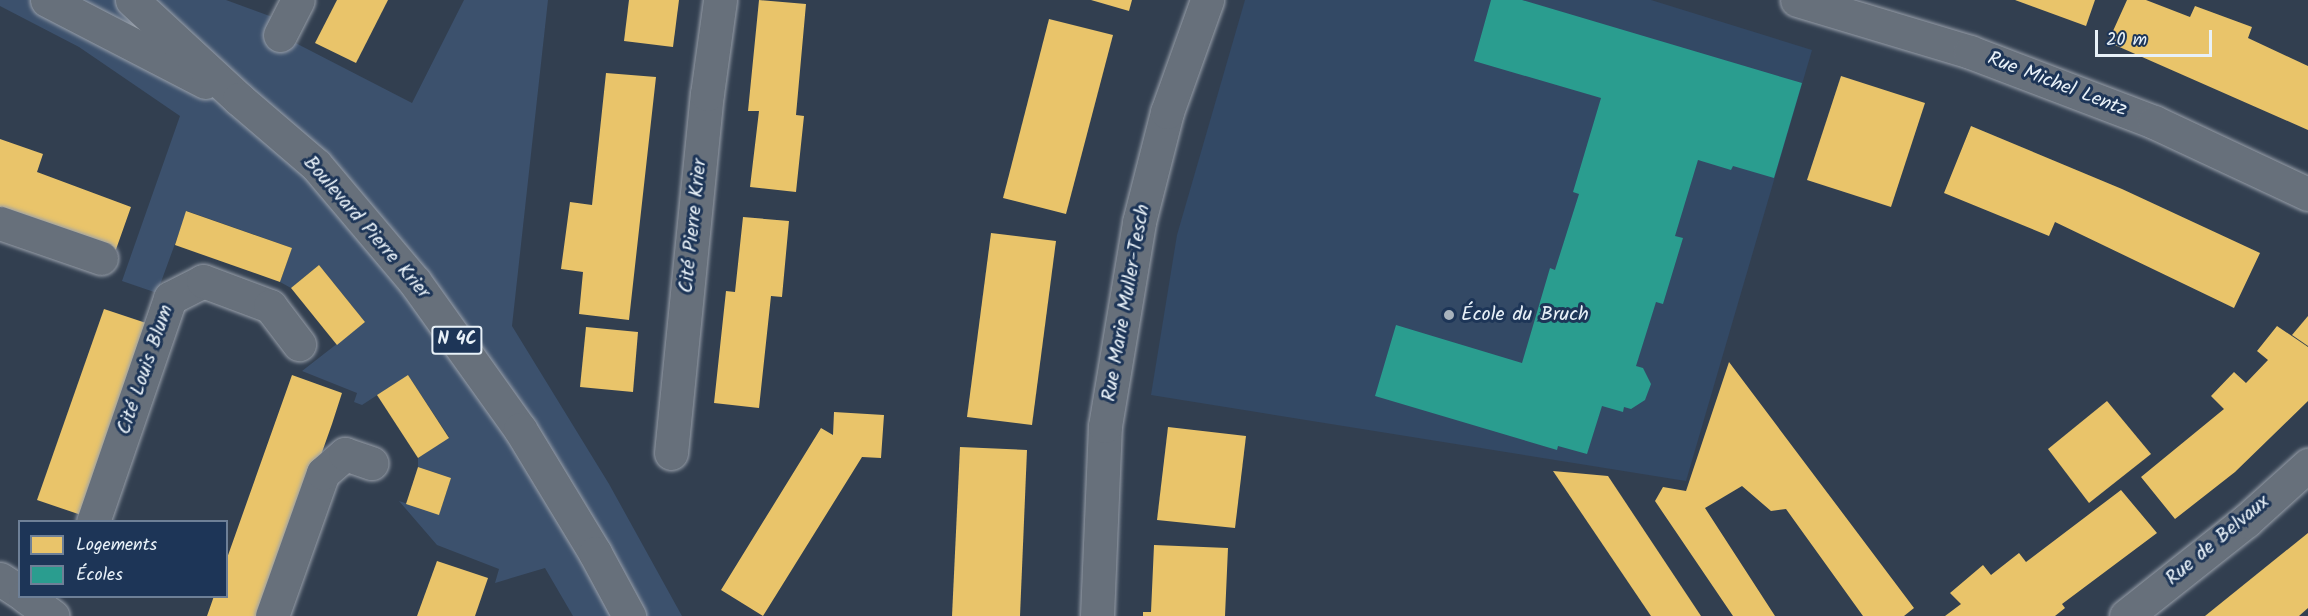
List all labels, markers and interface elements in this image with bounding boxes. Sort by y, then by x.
scale bar [2098,18,2215,56]
text: 20 m [2106,26,2147,55]
street label: Rue Michel Lentz [1984,47,2130,123]
street label: Boulevard Pierre Krier [297,152,435,304]
street label: Cité Pierre Krier [675,158,713,294]
street label: Rue Marie Muller-Tesch [1098,203,1156,403]
street label: Cité Louis Blum [113,302,179,438]
place label: École du Bruch [1461,303,1589,327]
marker: École du Bruch [1442,308,1456,322]
road number: N 4C [430,325,484,355]
street label: Rue de Belvaux [2161,491,2275,591]
legend [18,520,228,598]
text: Logements [76,531,157,560]
text: Écoles [76,561,123,590]

